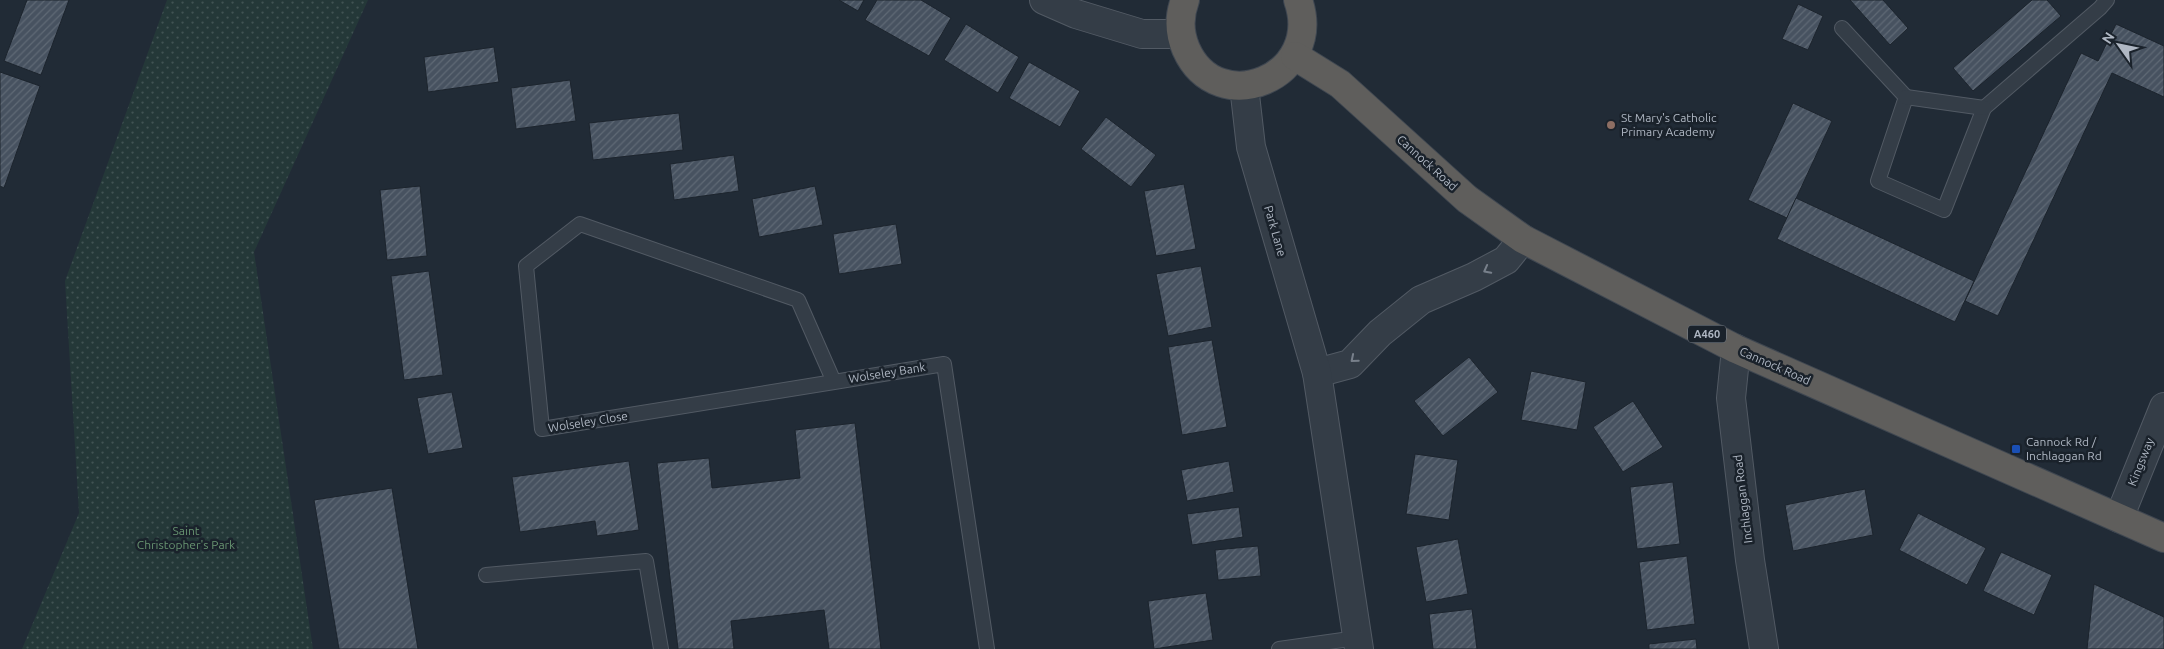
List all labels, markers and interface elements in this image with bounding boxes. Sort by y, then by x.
north arrow [2094,20,2144,70]
text: N [2099,29,2118,47]
place label: St Mary's Catholic Primary Academy [1621,111,1717,138]
marker: St Mary's Catholic Primary Academy [1605,119,1617,131]
street label: Cannock Road [1395,132,1460,193]
street label: Park Lane [1262,204,1289,258]
one-way arrow [1483,264,1492,274]
road number: A460 [1688,326,1726,342]
street label: Cannock Road [1738,344,1813,387]
one-way arrow [1350,354,1359,363]
street label: Wolseley Bank [847,360,926,385]
street label: Wolseley Close [547,409,629,434]
place label: Cannock Rd / Inchlaggan Rd [2026,435,2102,462]
street label: Kingsway [2125,436,2156,488]
marker: Cannock Rd / Inchlaggan Rd [2010,443,2022,455]
street label: Inchlaggan Road [1731,454,1754,544]
park label: Saint Christopher's Park [137,524,235,551]

